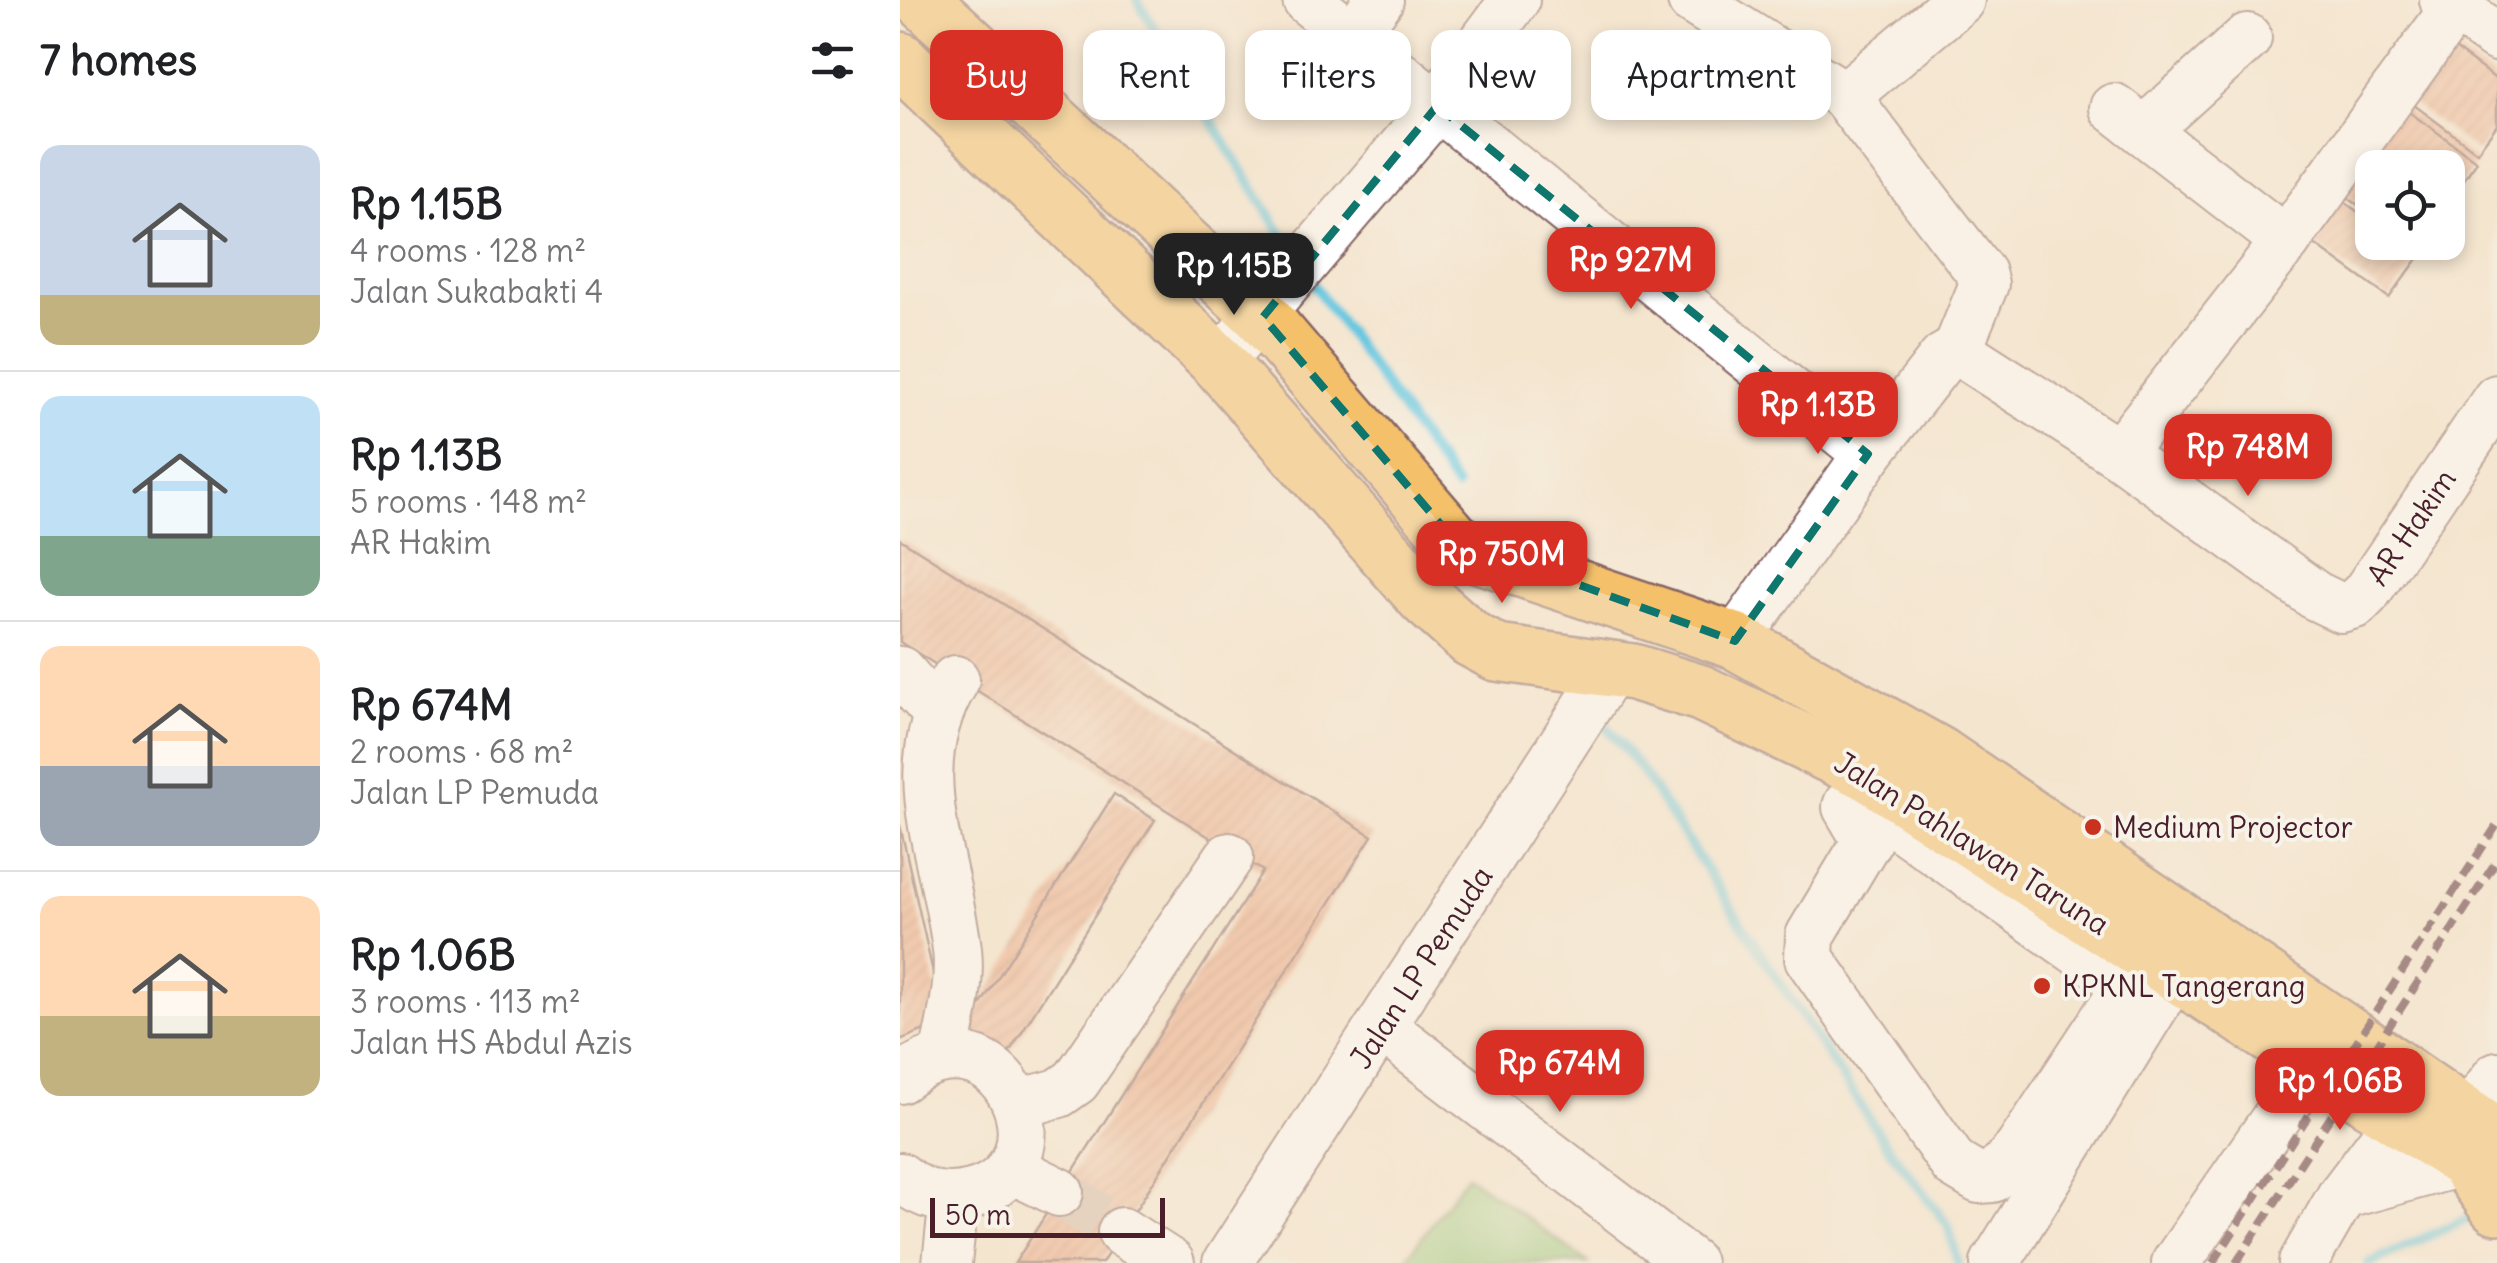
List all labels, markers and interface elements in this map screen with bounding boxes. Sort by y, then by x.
chip: Buy [930,30,1063,120]
chip: Rent [1083,30,1225,120]
chip: Filters [1245,30,1411,120]
chip: New [1431,30,1571,120]
chip: Apartment [1591,30,1831,120]
icon: filters [805,33,860,88]
text: 7 homes [40,34,197,86]
map controls [2355,150,2465,260]
button: locate [2355,150,2465,260]
text: Rp 1.15B [350,178,503,230]
icon: home [120,185,240,305]
pin: Rp 927M [1539,227,1723,312]
text: 4 rooms · 128 m² [350,230,586,271]
pin: Rp 1.15B [1131,233,1337,318]
text: Rp 927M [1569,239,1693,280]
text: Rp 1.15B [1176,245,1292,286]
text: Jalan Sukabakti 4 [350,271,603,312]
pin: Rp 1.13B [1715,372,1921,457]
text: Rp 1.13B [1760,384,1876,425]
pin: Rp 748M [2156,414,2340,499]
text: Rp 748M [2186,426,2310,467]
text: Rp 1.13B [350,429,502,481]
icon: home [120,436,240,556]
street label: AR Hakim [2358,461,2464,593]
text: 5 rooms · 148 m² [350,481,587,522]
pin: Rp 750M [1410,521,1594,606]
text: AR Hakim [350,522,491,563]
text: Rp 750M [1438,533,1566,574]
text: Rp 674M [350,679,513,731]
icon: home [120,686,240,806]
text: 2 rooms · 68 m² [350,731,573,772]
street label: Jalan Pahlawan Taruna [1828,743,2116,943]
text: Jalan LP Pemuda [350,772,599,813]
place label: Medium Projector [2113,808,2353,846]
marker: Medium Projector [2082,816,2104,838]
street label: Jalan LP Pemuda [1341,859,1501,1075]
text: Rp 1.06B [350,929,515,981]
icon: home [120,936,240,1056]
place label: KPKNL Tangerang [2062,967,2306,1005]
marker: KPKNL Tangerang [2031,975,2053,997]
text: 3 rooms · 113 m² [350,981,581,1022]
text: Jalan HS Abdul Azis [350,1022,633,1063]
pin: Rp 674M [1468,1030,1652,1115]
text: Rp 674M [1498,1042,1622,1083]
pin: Rp 1.06B [2237,1048,2443,1133]
text: Rp 1.06B [2277,1060,2403,1101]
scale bar [930,1193,1165,1238]
text: 50 m [945,1197,1011,1233]

